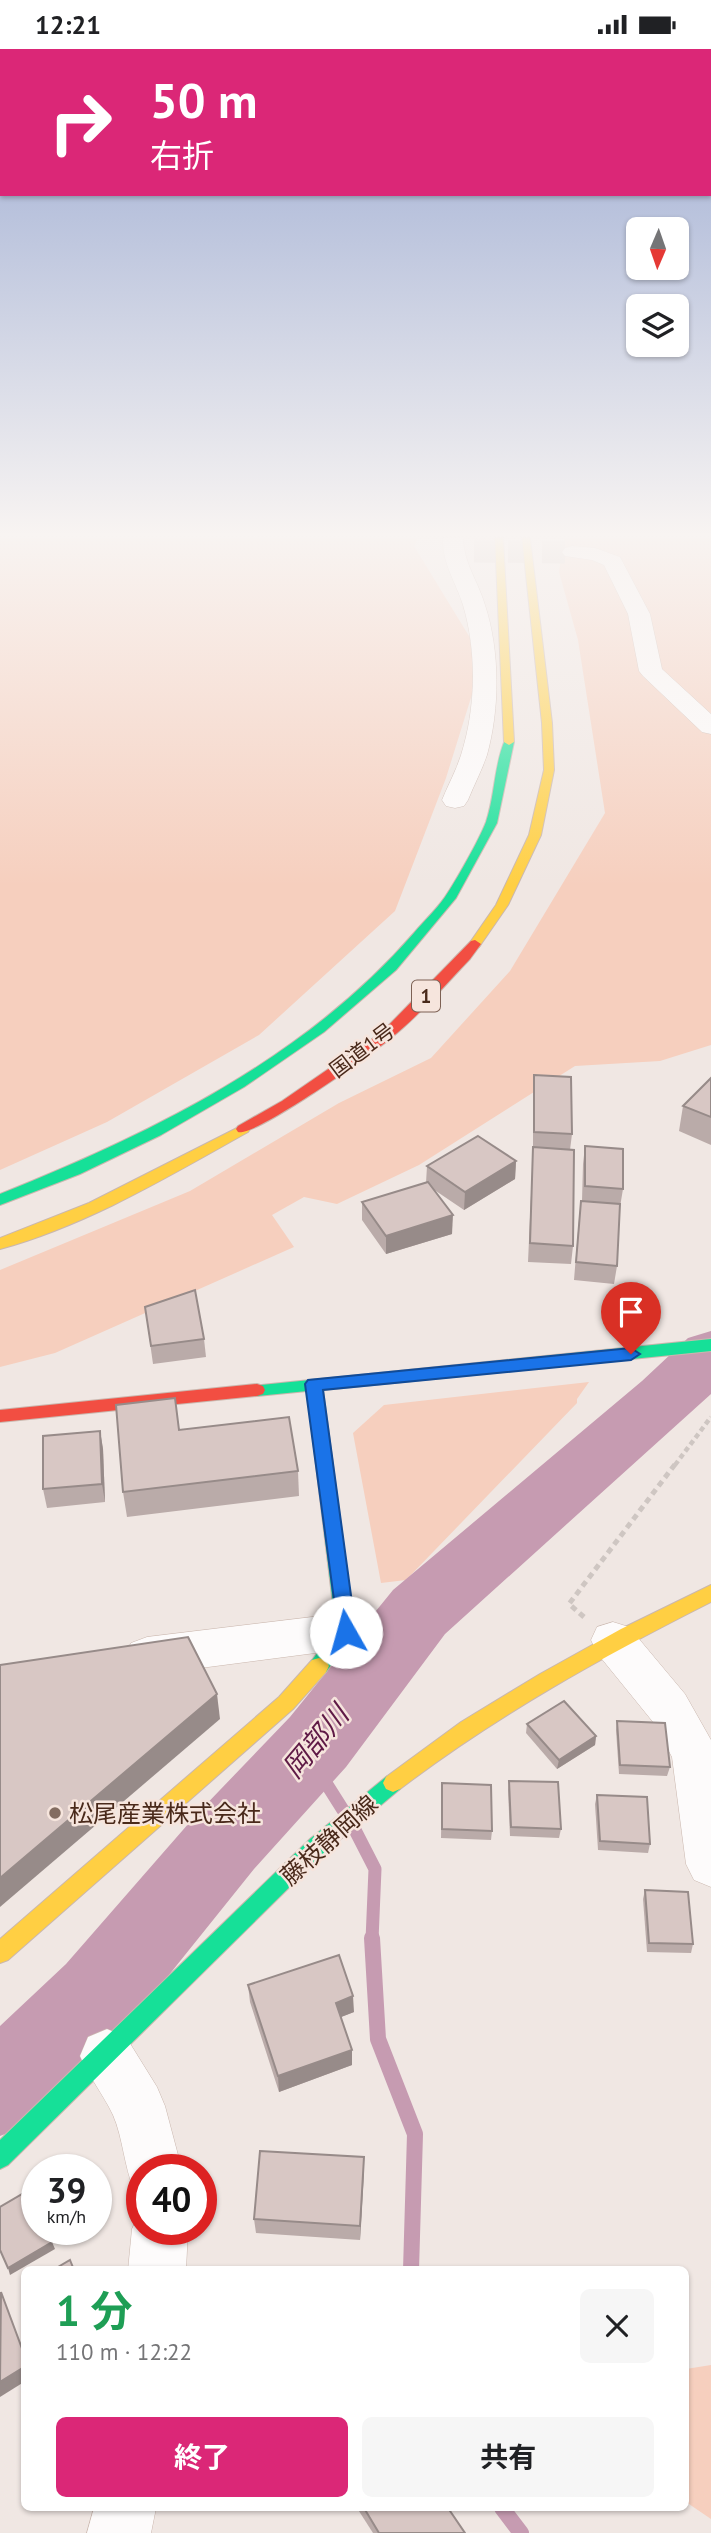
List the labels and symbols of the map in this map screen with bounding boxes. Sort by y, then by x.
north arrow [626,217,690,280]
road number: 1 [412,980,440,1011]
street label: 国道1号 [324,1017,400,1083]
pin [601,1282,661,1354]
position arrow [309,1595,383,1669]
water label: 岡部川 [274,1695,358,1785]
street label: 藤枝静岡線 [274,1788,384,1892]
place label: 松尾産業株式会社 [69,1798,261,1829]
marker: 松尾産業株式会社 [47,1805,63,1821]
speed limit sign: 40 [126,2154,217,2245]

